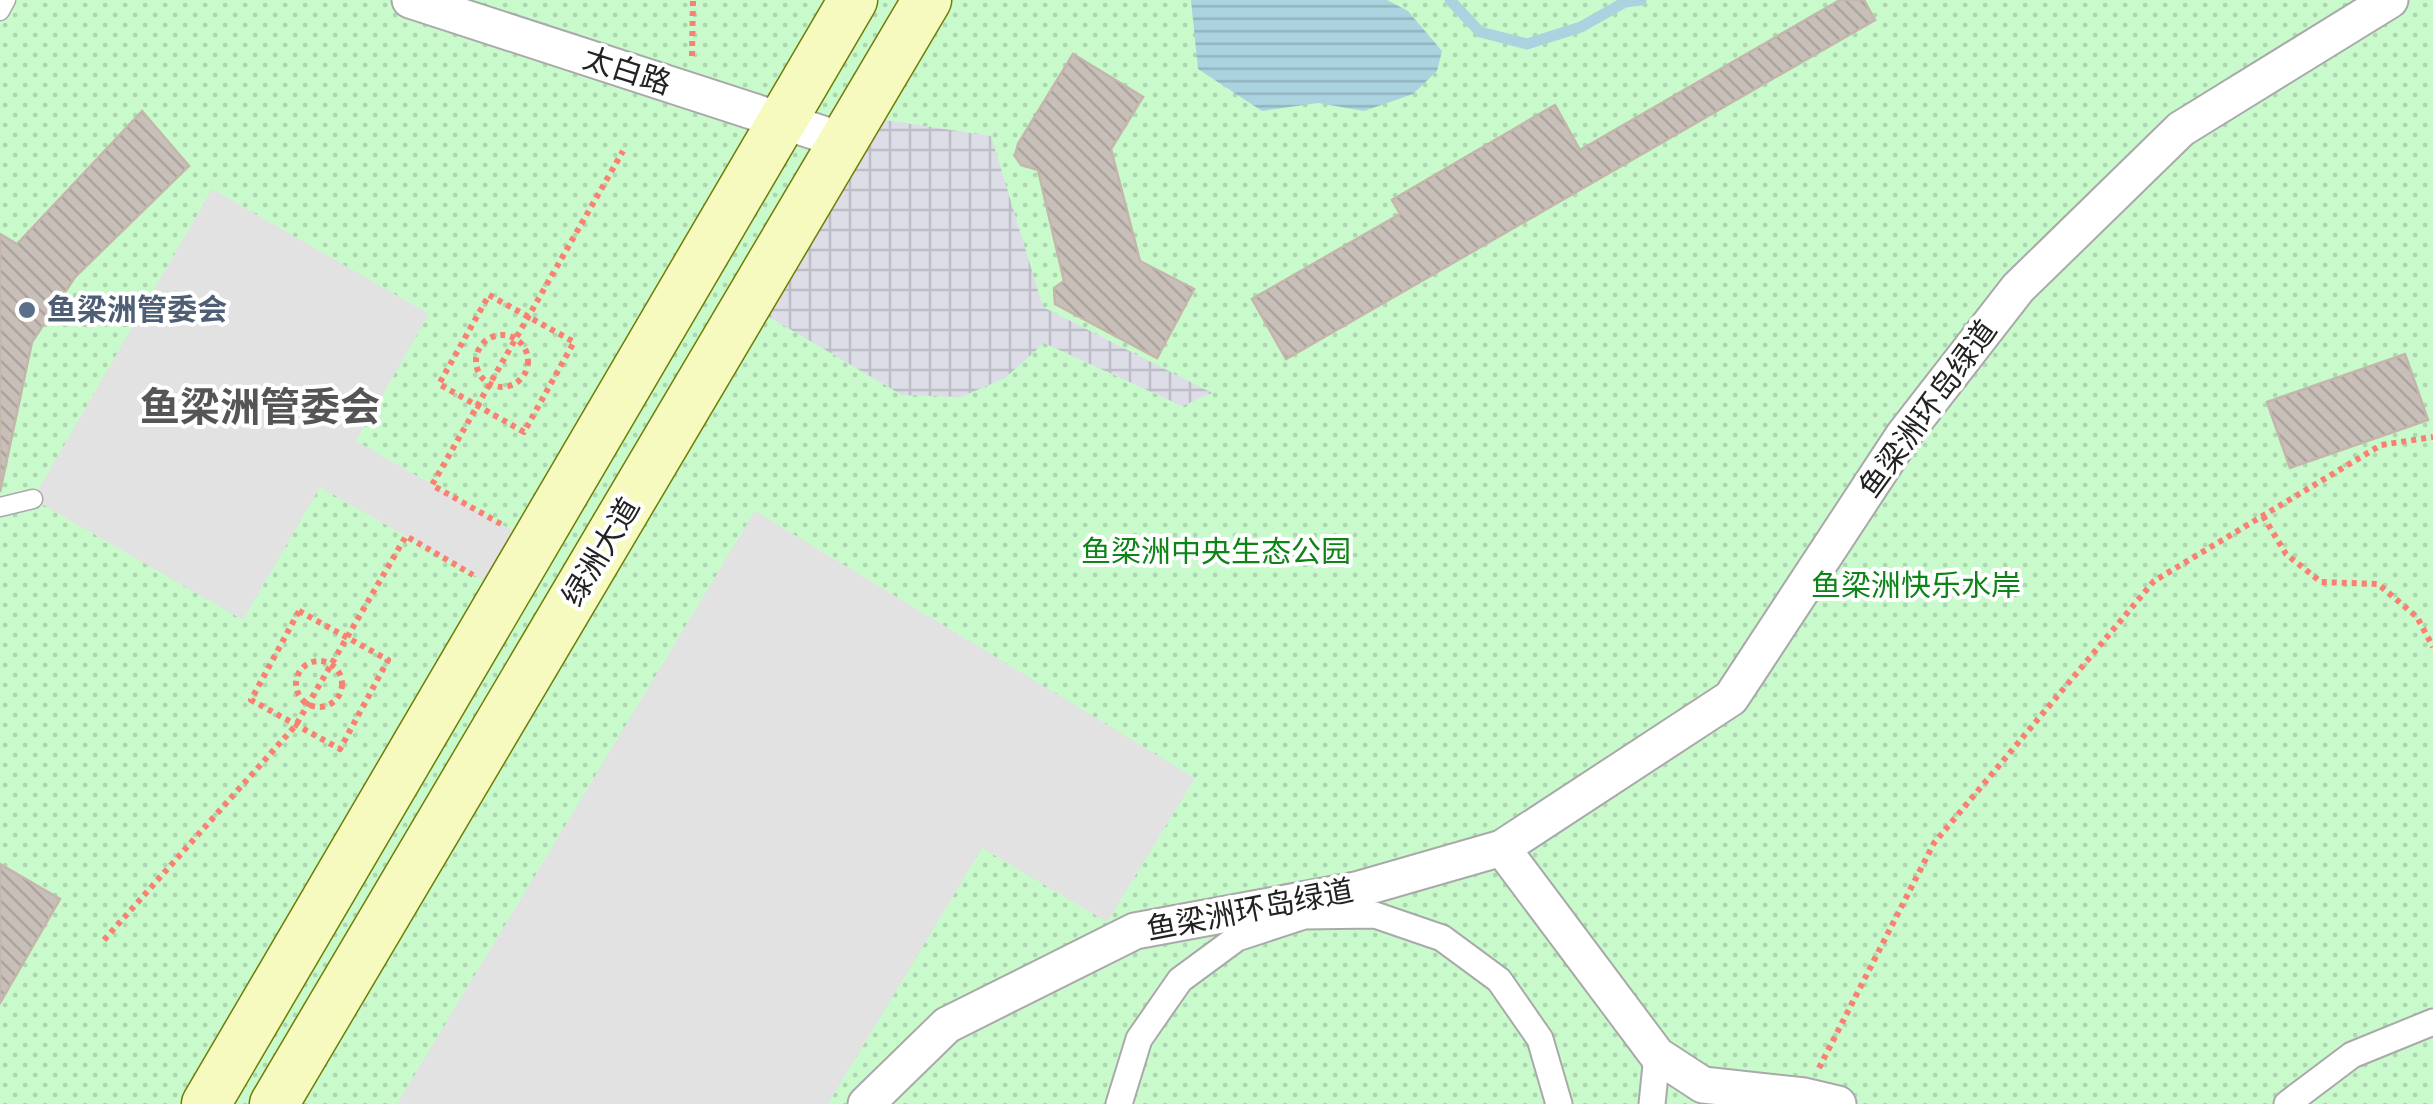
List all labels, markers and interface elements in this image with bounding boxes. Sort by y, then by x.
street label: 太白路 [579,38,676,102]
place label: 鱼梁洲管委会 [47,290,227,328]
marker: 鱼梁洲管委会 [16,299,38,321]
street label: 鱼梁洲环岛绿道 [1850,312,2004,505]
district label: 鱼梁洲管委会 [140,381,380,431]
street label: 绿洲大道 [553,490,647,613]
park label: 鱼梁洲中央生态公园 [1081,532,1351,570]
park label: 鱼梁洲快乐水岸 [1811,566,2021,604]
street label: 鱼梁洲环岛绿道 [1143,870,1357,948]

